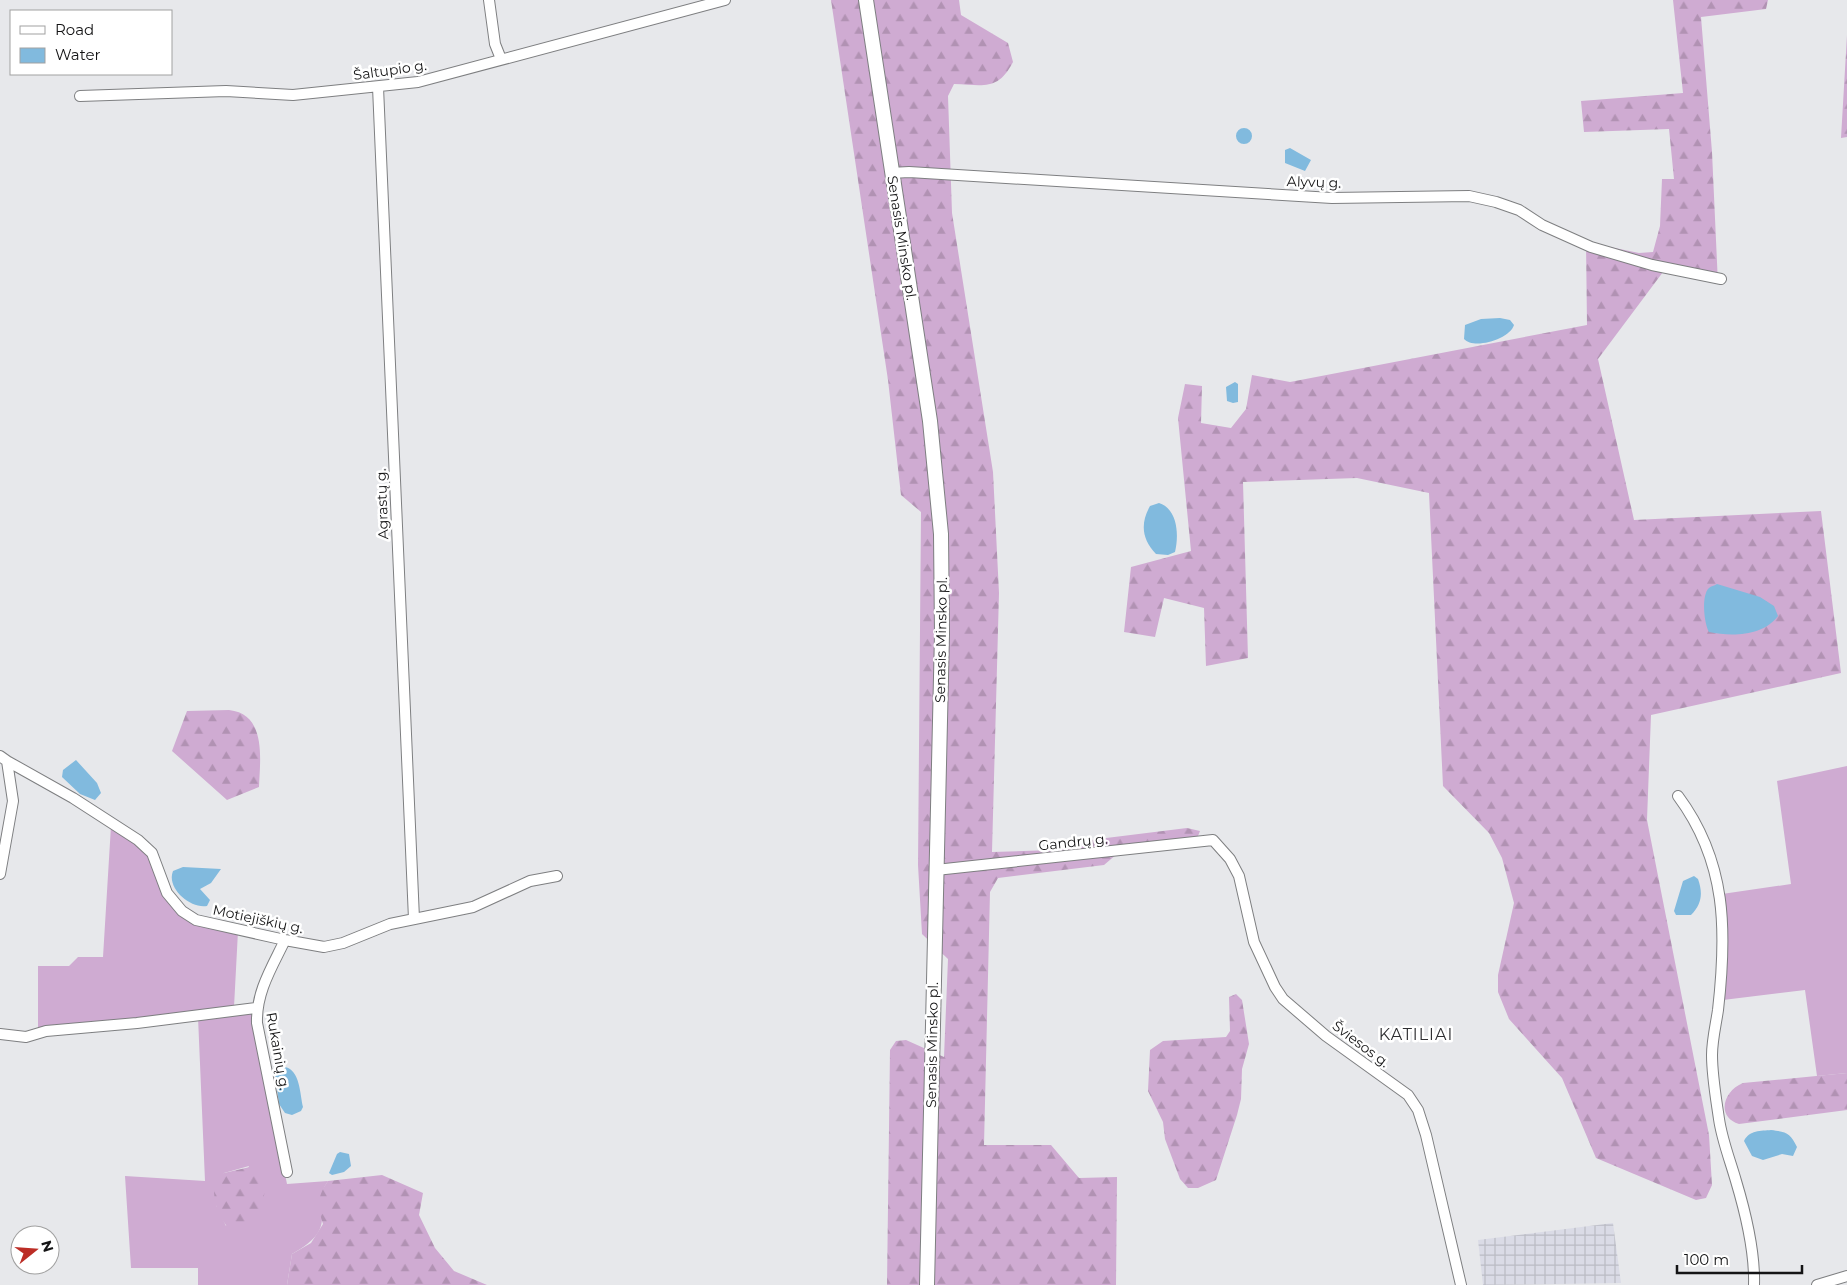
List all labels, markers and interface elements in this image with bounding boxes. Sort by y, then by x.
legend [10,10,172,75]
text: Road [55,20,94,39]
text: Water [55,45,101,64]
street label: Šaltupio g. [352,56,428,84]
street label: Alyvų g. [1286,172,1342,192]
street label: Senasis Minsko pl. [883,174,921,302]
street label: Agrastų g. [372,468,392,540]
street label: Senasis Minsko pl. [931,577,951,703]
street label: Gandrų g. [1038,829,1108,855]
street label: Motiejiškių g. [211,901,305,937]
street label: Senasis Minsko pl. [922,982,942,1108]
street label: Rukainių g. [262,1011,294,1091]
street label: Šviesos g. [1329,1017,1393,1071]
district label: KATILIAI [1379,1025,1453,1044]
north arrow [10,1225,60,1275]
text: N [37,1238,58,1254]
scale bar [1677,1242,1802,1274]
text: 100 m [1684,1250,1729,1269]

